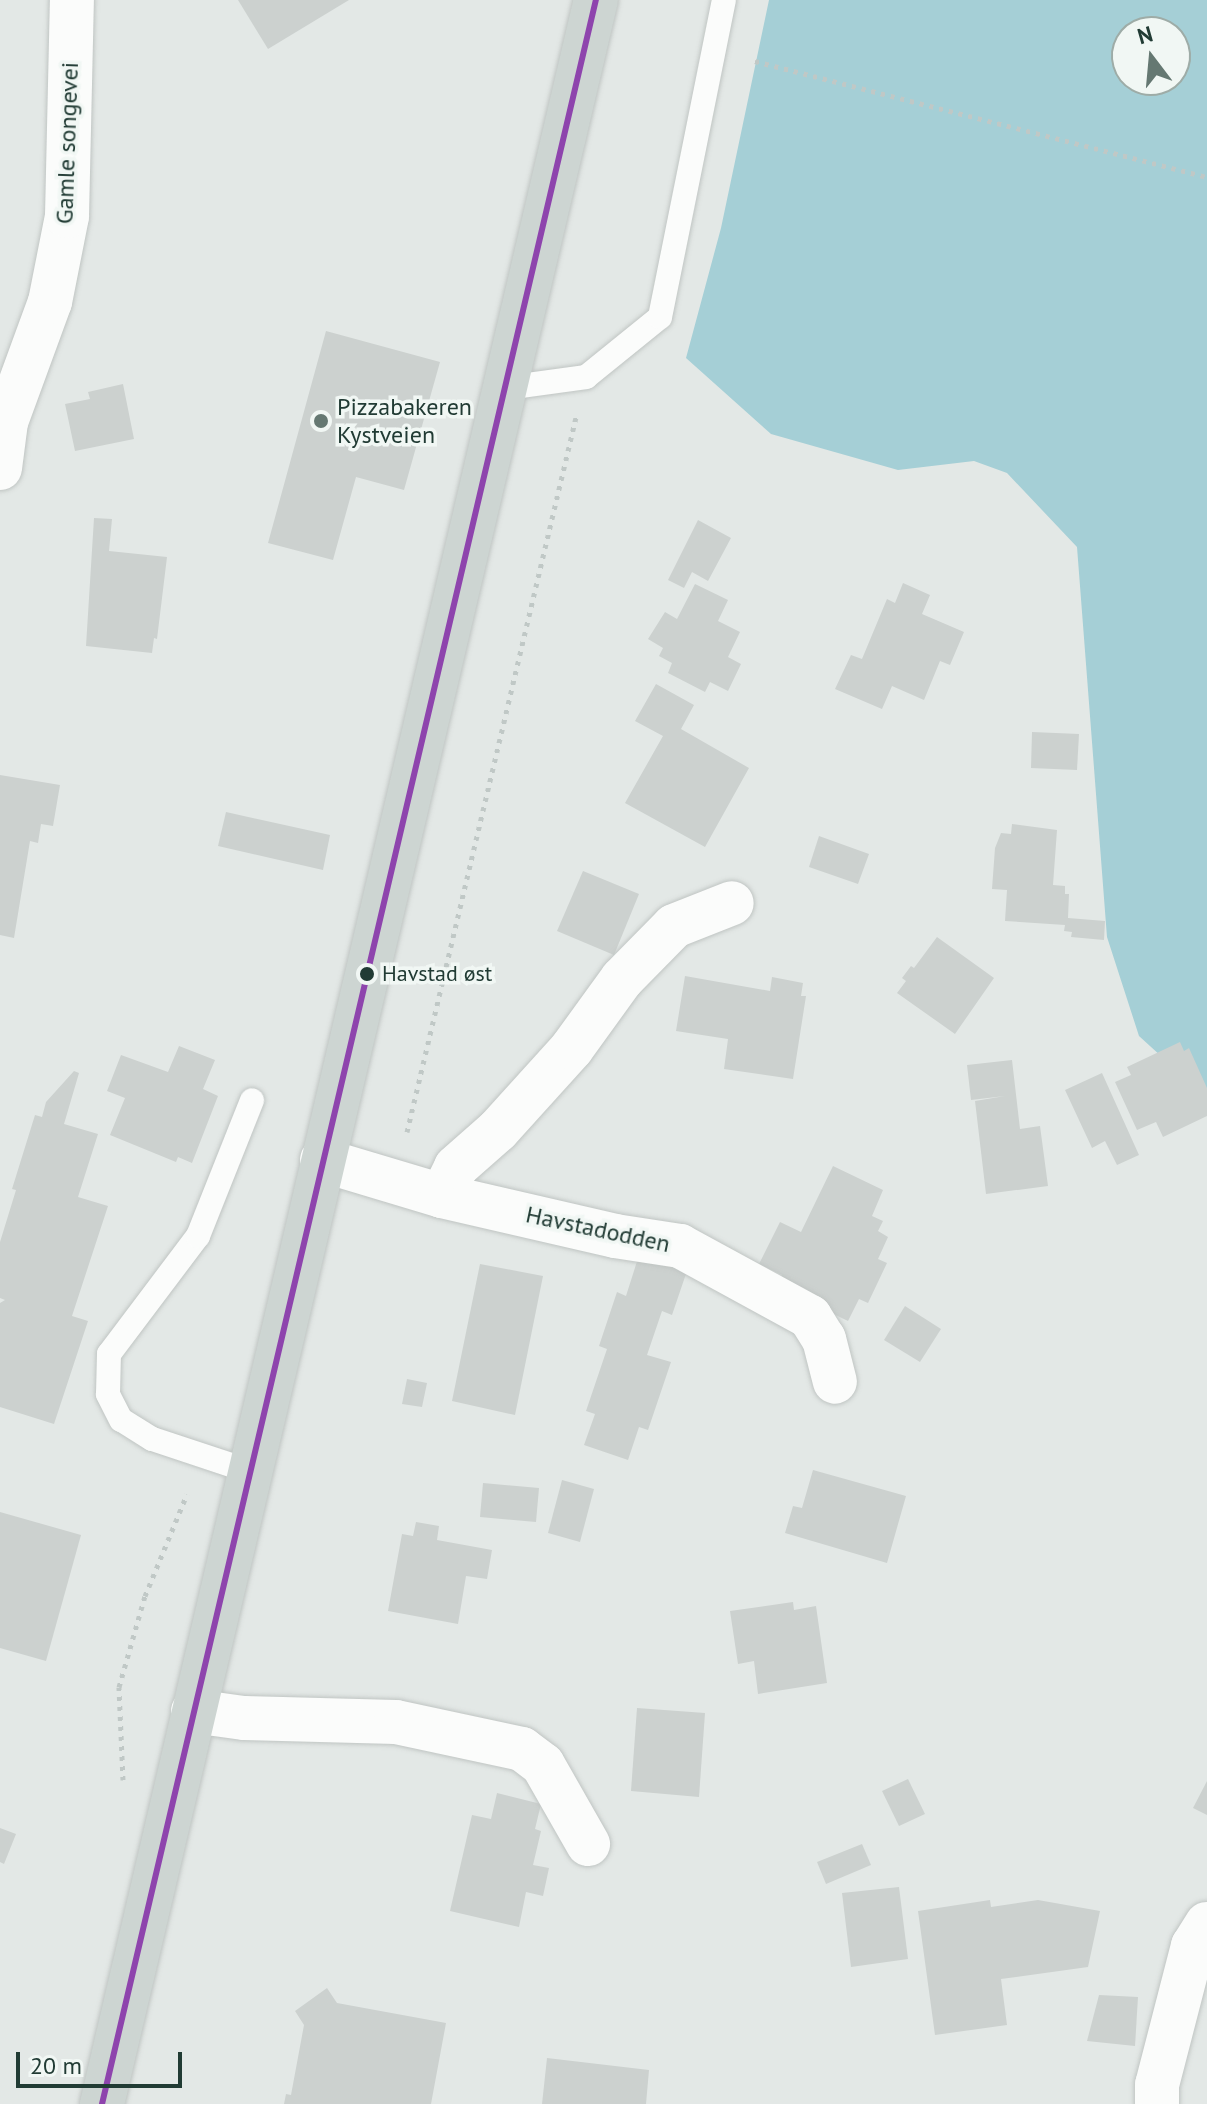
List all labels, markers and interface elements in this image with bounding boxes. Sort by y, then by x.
north arrow [1111,16,1191,96]
text: N [1134,19,1156,50]
street label: Gamle songevei [50,61,84,225]
place label: Pizzabakeren Kystveien [337,393,472,449]
marker: Pizzabakeren Kystveien [312,412,330,430]
place label: Havstad øst [382,961,492,987]
marker: Havstad øst [359,966,375,982]
street label: Havstadodden [523,1200,673,1258]
scale bar [20,2036,186,2086]
text: 20 m [30,2050,82,2081]

